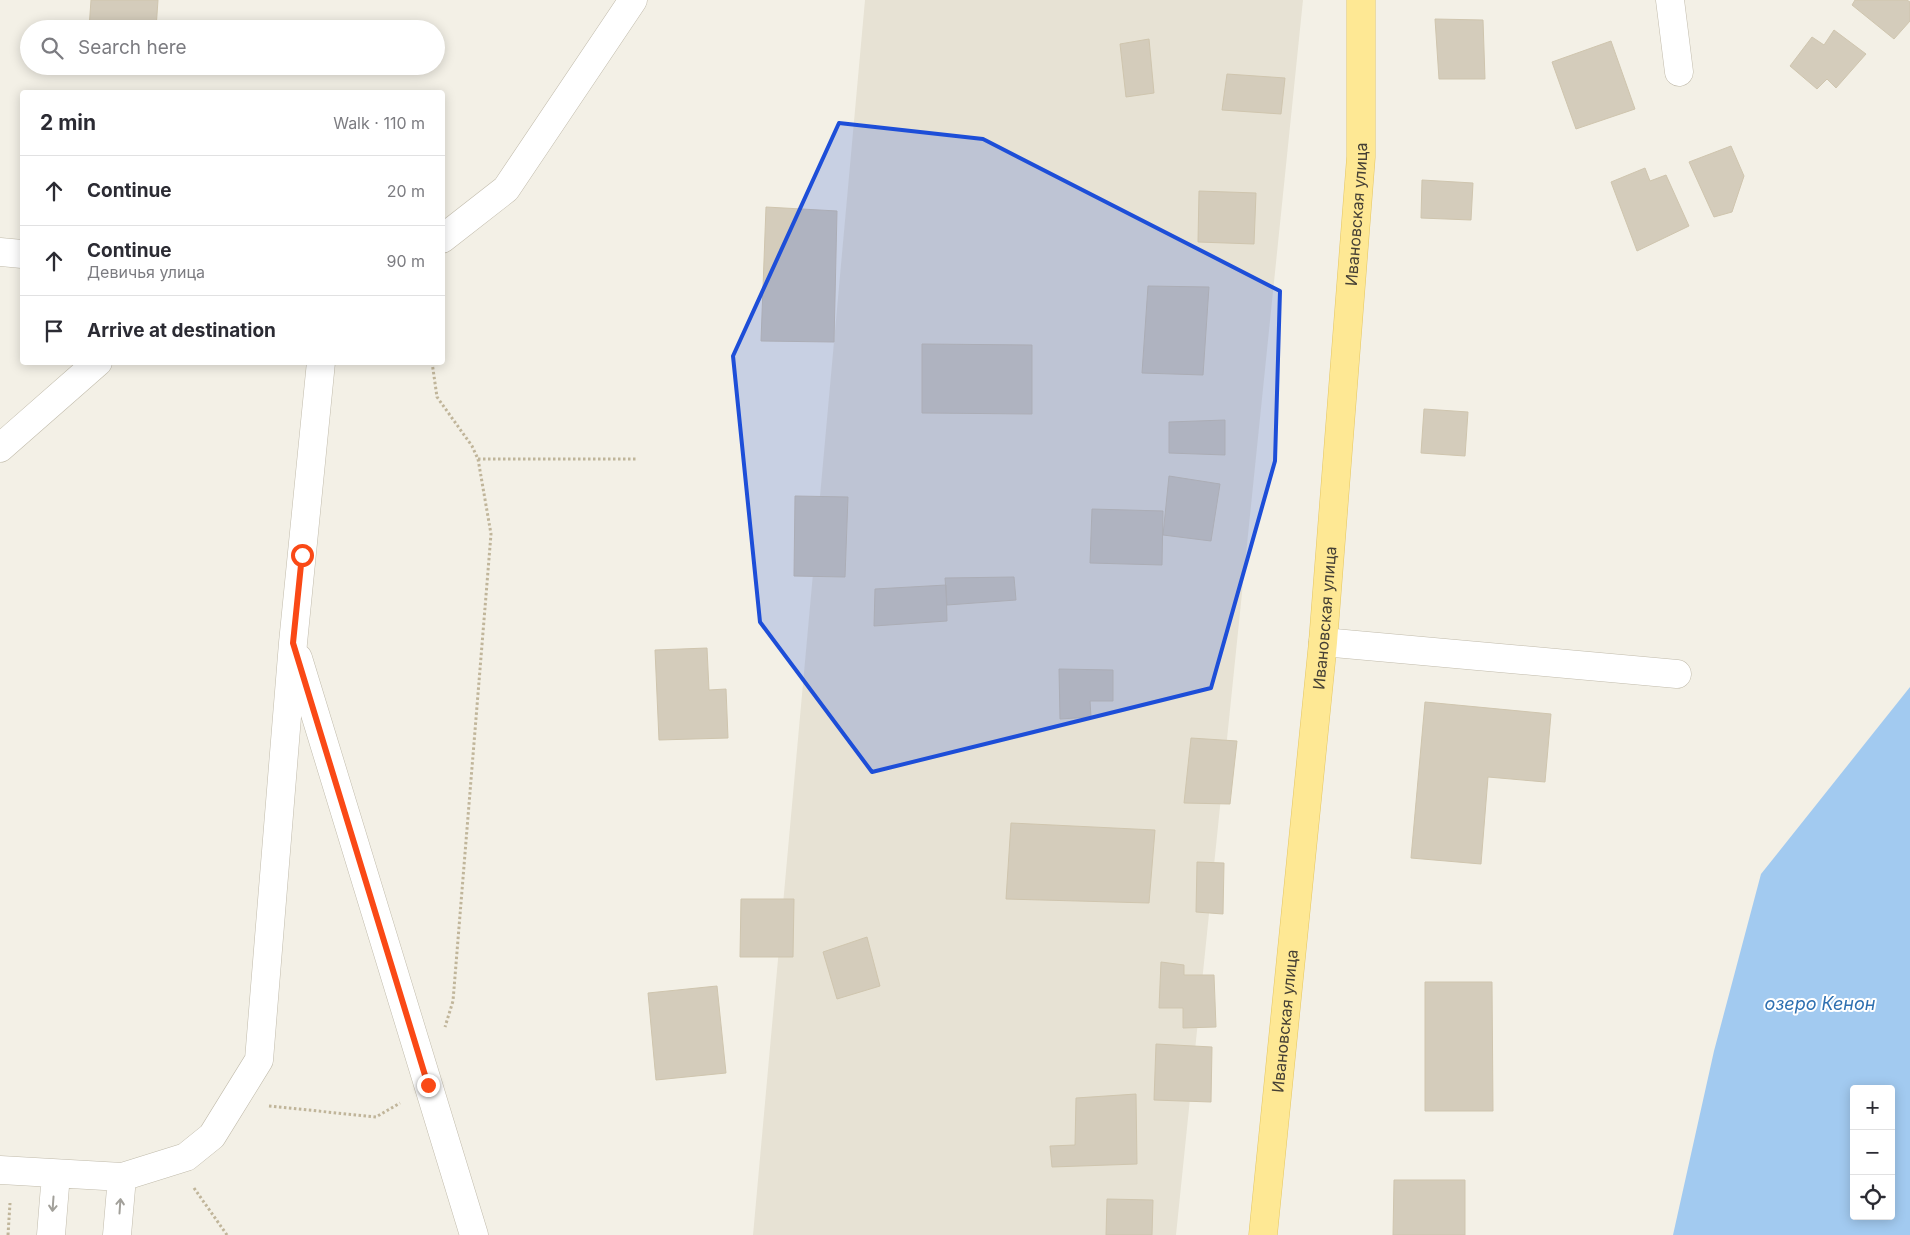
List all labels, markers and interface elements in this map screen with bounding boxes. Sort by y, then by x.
search box [20,20,445,75]
icon: search [38,34,66,62]
text: Search here [78,36,187,59]
text: 2 min [40,110,96,135]
text: Walk · 110 m [333,113,425,133]
street label: Ивановская улица [1341,143,1371,287]
icon: ahead [40,177,68,205]
text: Continue [87,179,172,202]
text: 20 m [387,181,425,201]
text: Continue [87,239,172,262]
icon: ahead [40,247,68,275]
text: 90 m [386,251,425,271]
text: Девичья улица [87,262,205,282]
icon: arrive [40,317,68,345]
text: Arrive at destination [87,319,276,342]
route start [291,544,314,567]
street label: Ивановская улица [1308,546,1340,691]
street label: Ивановская улица [1267,949,1302,1094]
water label: озеро Кенон [1765,993,1876,1014]
route end [417,1074,440,1097]
map controls [1850,1085,1895,1220]
button: + [1850,1085,1895,1130]
button: − [1850,1130,1895,1175]
button: locate [1850,1175,1895,1220]
one-way arrow [49,1196,58,1212]
one-way arrow [115,1198,124,1214]

